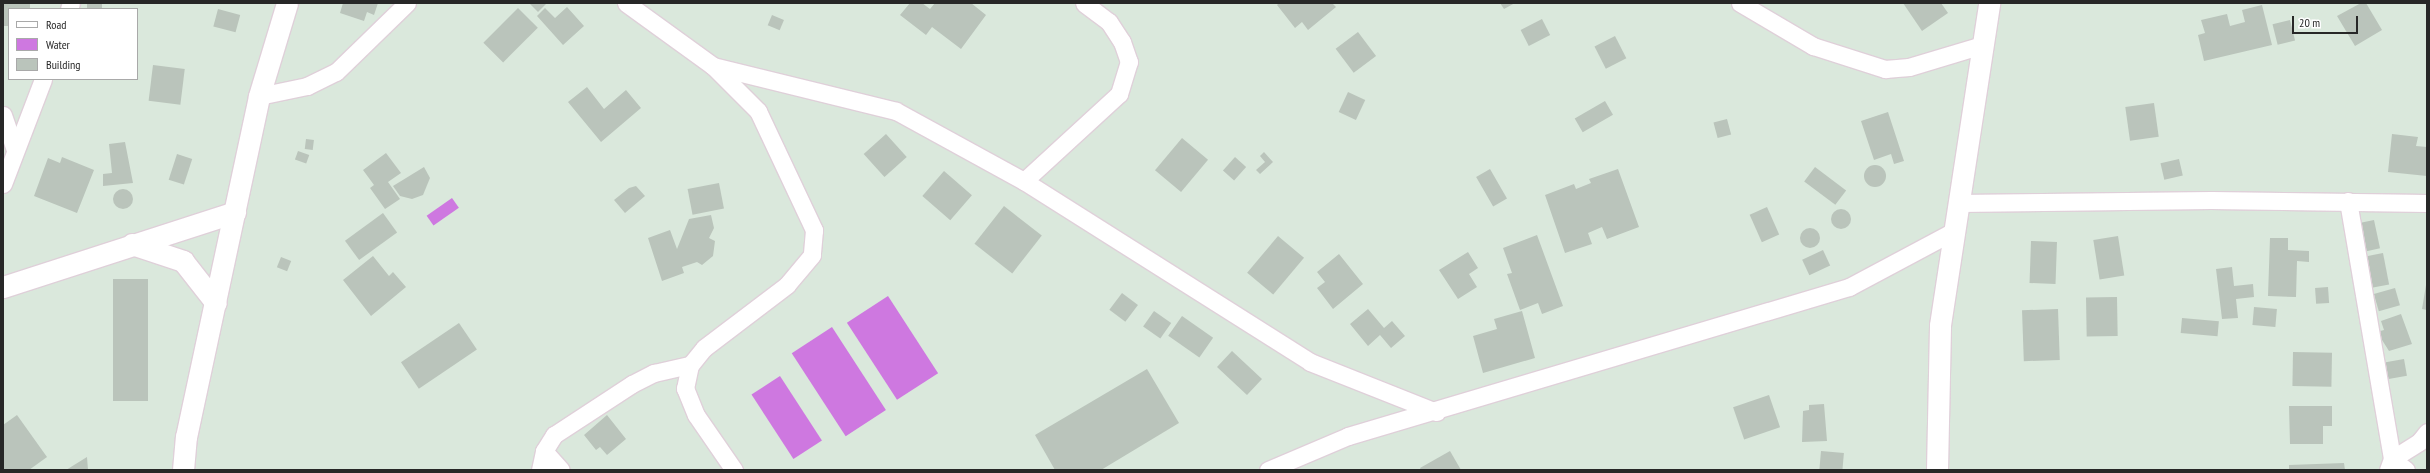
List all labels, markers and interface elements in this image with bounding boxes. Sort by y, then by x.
legend [8,8,138,80]
scale bar [2294,8,2360,34]
text: 20 m [2299,15,2320,30]
text: Road [46,17,66,32]
text: Water [46,37,70,52]
text: Building [46,57,81,72]

